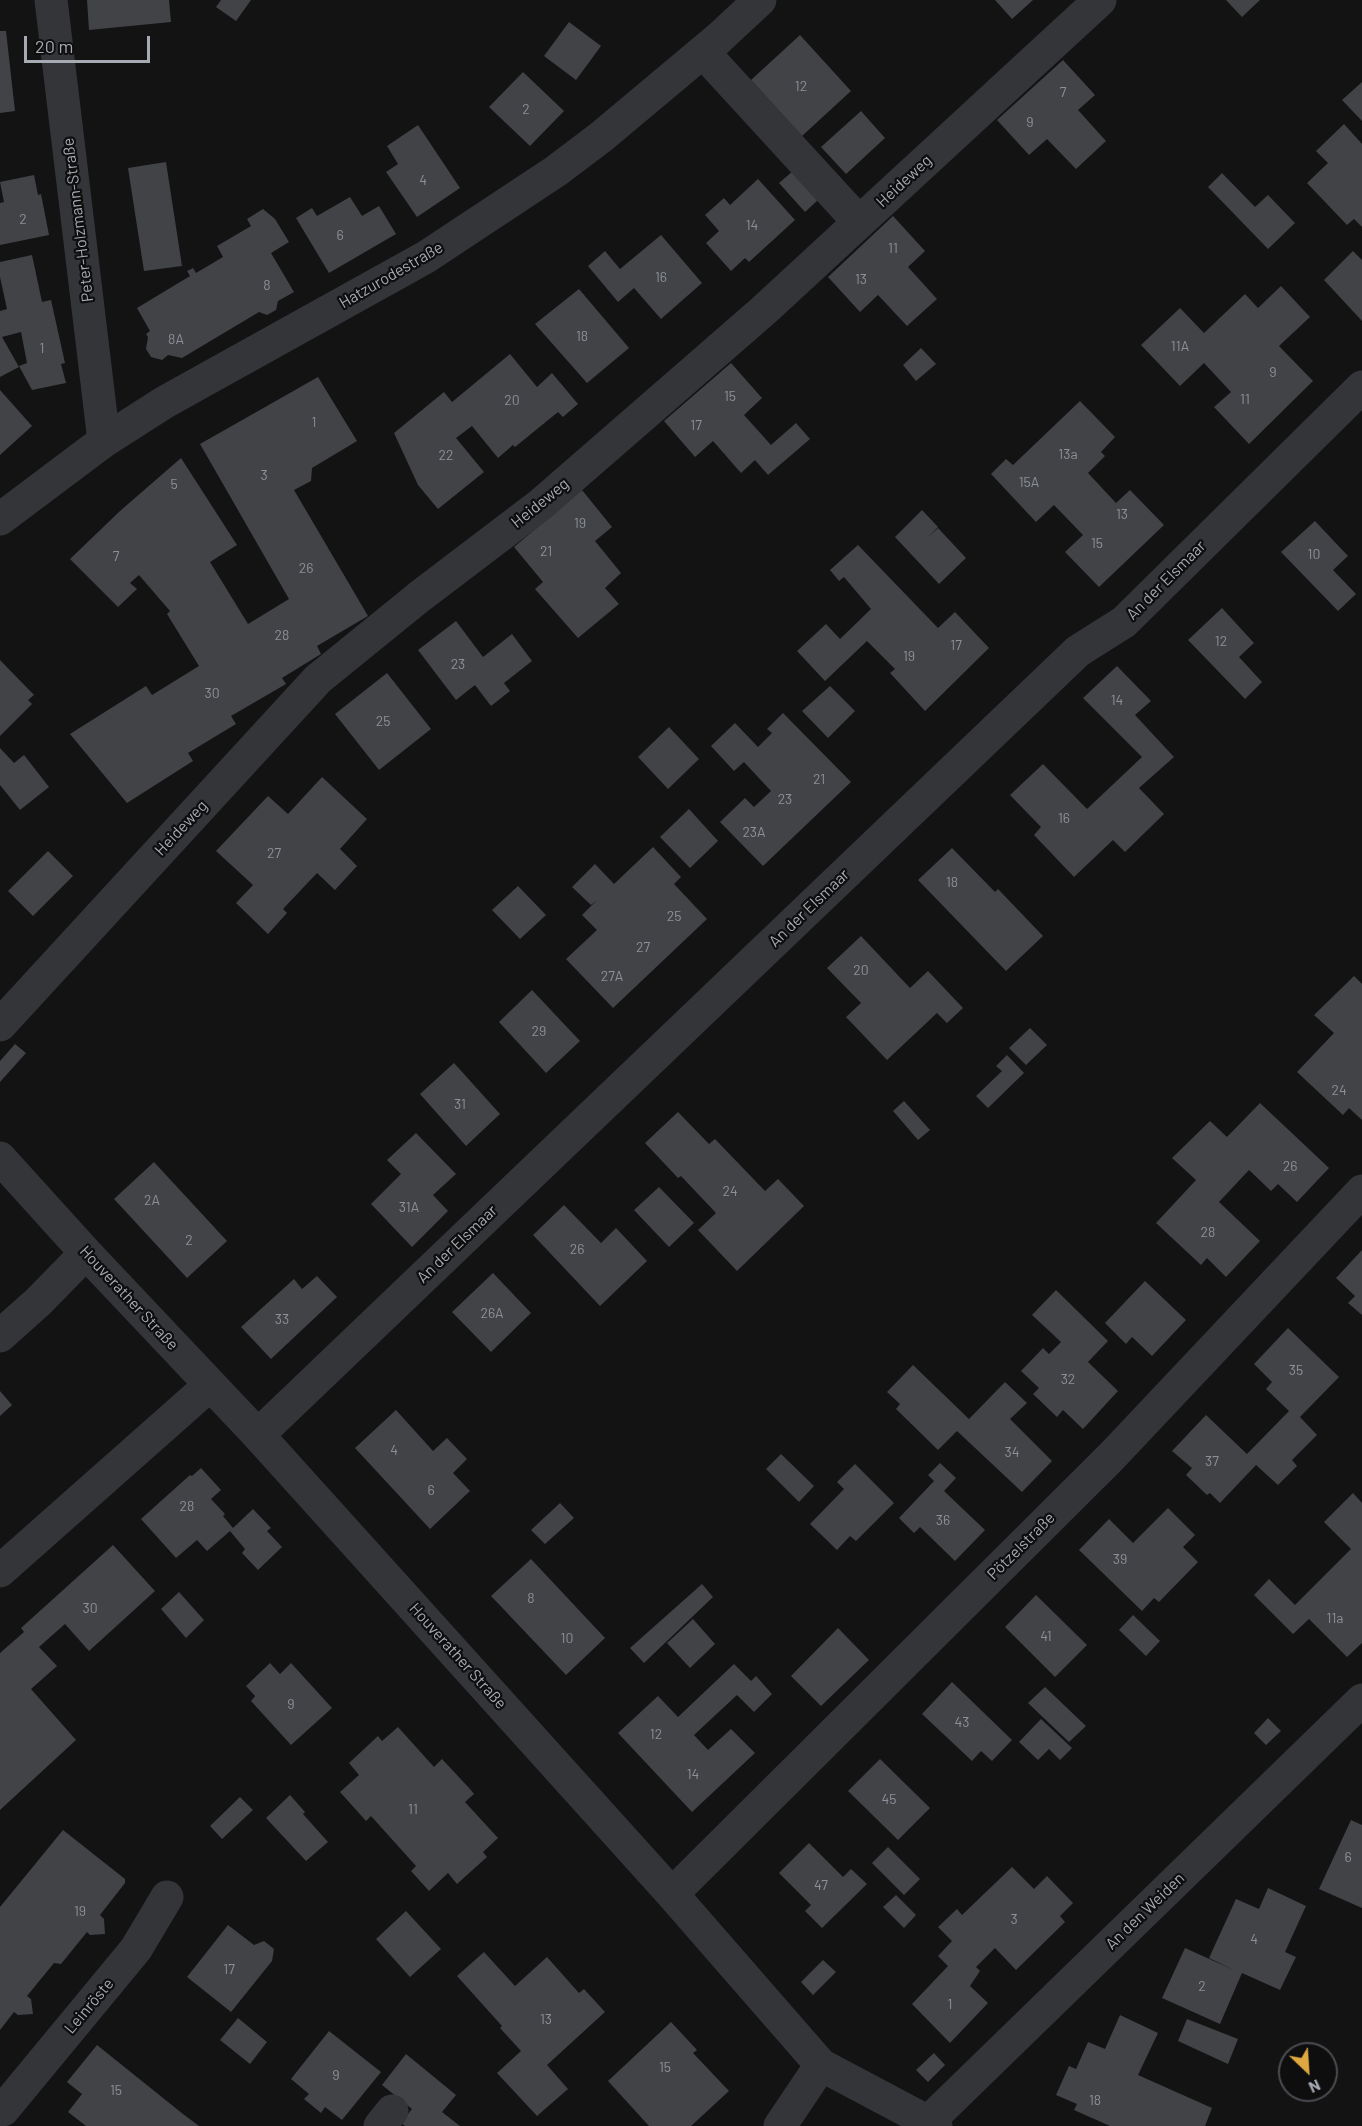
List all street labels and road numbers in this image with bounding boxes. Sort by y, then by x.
street label: Peter-Holzmann-Straße [58,137,98,303]
street label: Heideweg [872,151,936,211]
street label: Hatzurodestraße [336,238,446,312]
street label: Heideweg [507,474,573,532]
street label: An der Elsmaar [1122,536,1210,624]
street label: Heideweg [151,796,211,860]
street label: An der Elsmaar [765,865,853,951]
street label: An der Elsmaar [413,1201,501,1287]
street label: Houverather Straße [76,1242,182,1354]
street label: Pötzelstraße [983,1508,1059,1584]
street label: Houverather Straße [405,1599,511,1713]
street label: An den Weiden [1102,1869,1188,1953]
street label: Leinröste [60,1974,118,2038]

